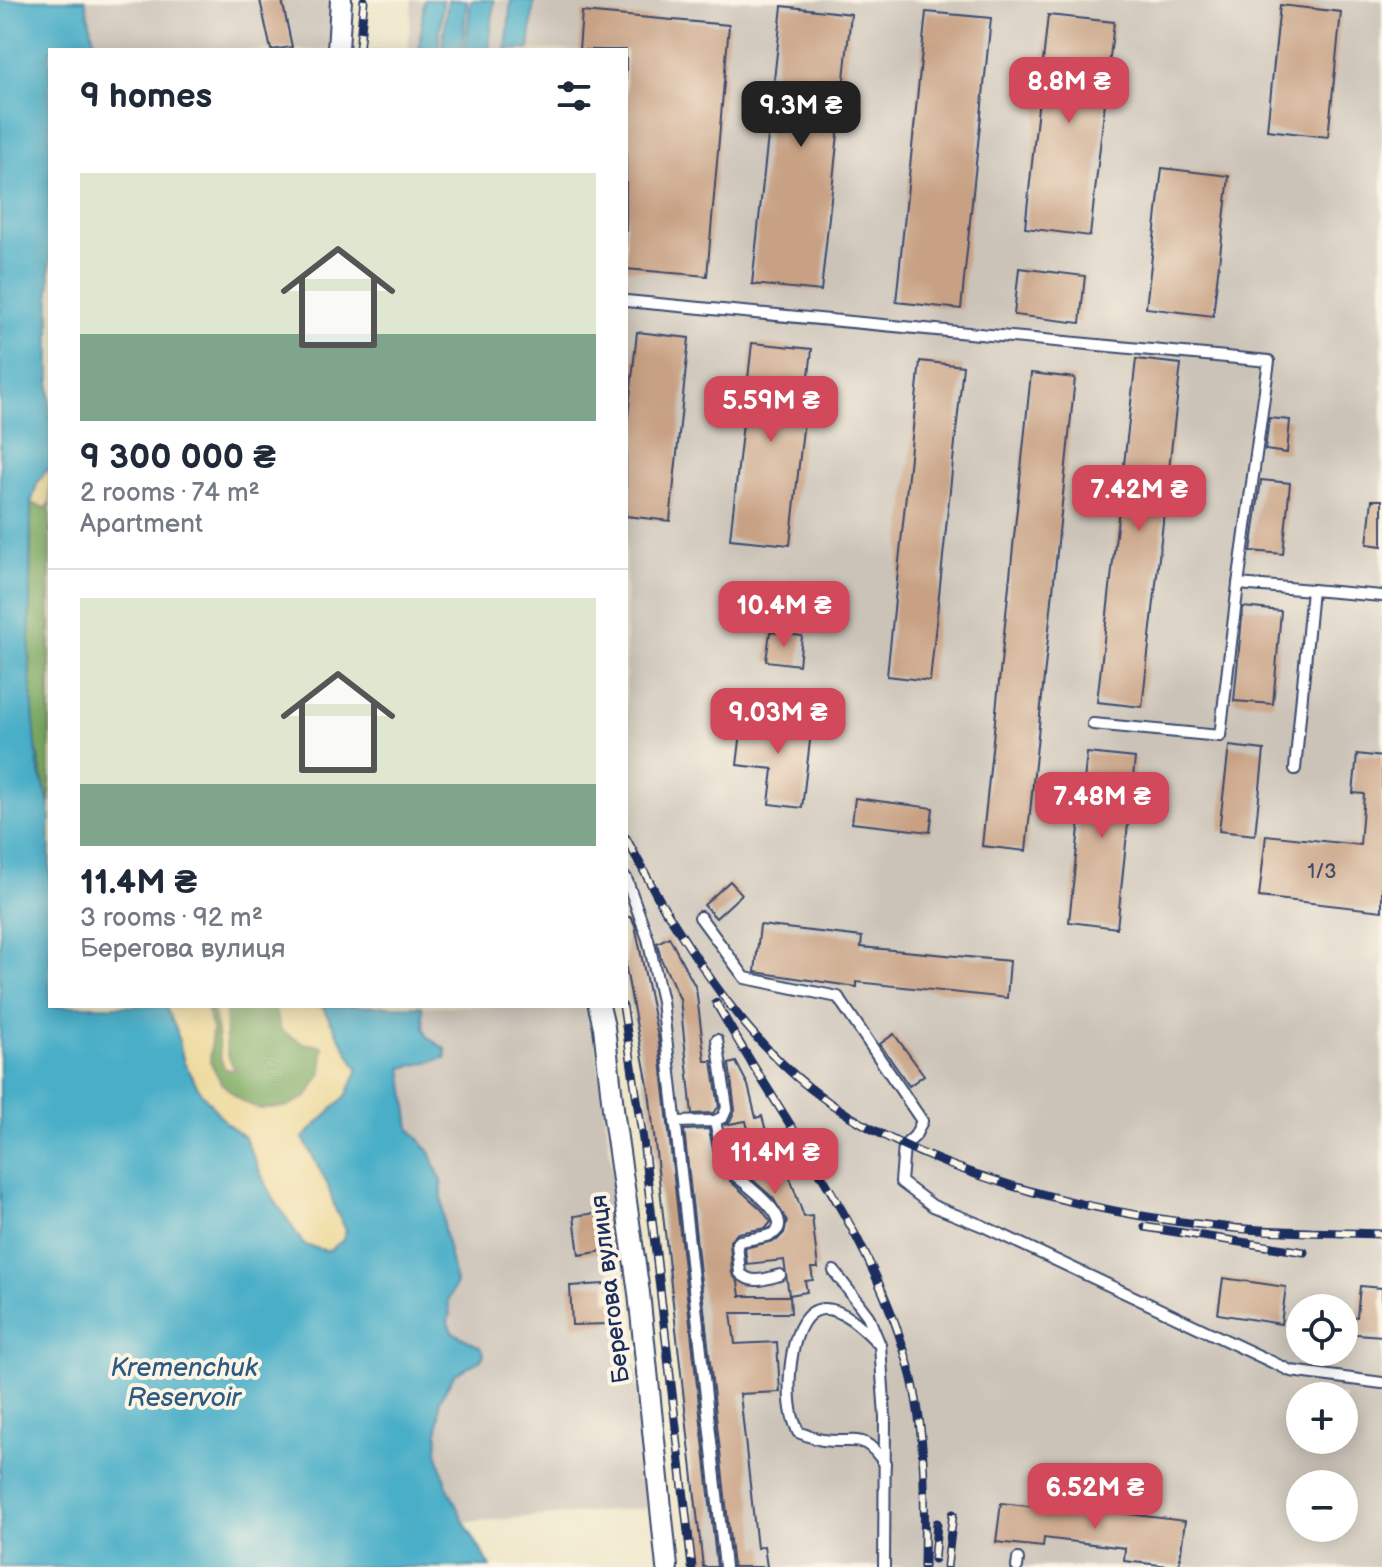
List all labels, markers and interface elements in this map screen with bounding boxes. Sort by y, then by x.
pin: 8.8M ₴ [1004,57,1134,125]
text: 8.8M ₴ [1027,67,1111,98]
icon: filters [552,74,596,118]
text: 9 homes [80,76,212,117]
pin: 9.3M ₴ [736,81,866,149]
text: 9.3M ₴ [760,91,842,122]
icon: home [266,225,410,369]
pin: 5.59M ₴ [697,376,845,444]
text: 5.59M ₴ [722,386,820,417]
text: 9 300 000 ₴ [80,437,276,478]
pin: 7.42M ₴ [1065,465,1213,533]
text: 7.42M ₴ [1090,475,1188,506]
text: 2 rooms · 74 m² [80,478,260,509]
text: Apartment [80,509,203,540]
pin: 10.4M ₴ [710,581,858,649]
text: 10.4M ₴ [737,591,831,622]
icon: home [266,650,410,794]
pin: 9.03M ₴ [704,688,852,756]
text: 9.03M ₴ [728,698,828,729]
pin: 7.48M ₴ [1028,772,1176,840]
text: 7.48M ₴ [1053,782,1151,813]
house number: 1/3 [1307,860,1337,884]
text: 11.4M ₴ [80,862,197,903]
text: 3 rooms · 92 m² [80,903,263,934]
text: Берегова вулиця [80,934,285,965]
pin: 11.4M ₴ [701,1128,849,1196]
text: 11.4M ₴ [730,1138,820,1169]
street label: Берегова вулиця [584,1193,636,1385]
map controls [1286,1294,1358,1542]
button: locate [1286,1294,1358,1366]
water label: Kremenchuk Reservoir [110,1353,259,1414]
button: + [1286,1382,1358,1454]
pin: 6.52M ₴ [1021,1463,1169,1531]
button: − [1286,1470,1358,1542]
text: 6.52M ₴ [1046,1473,1144,1504]

